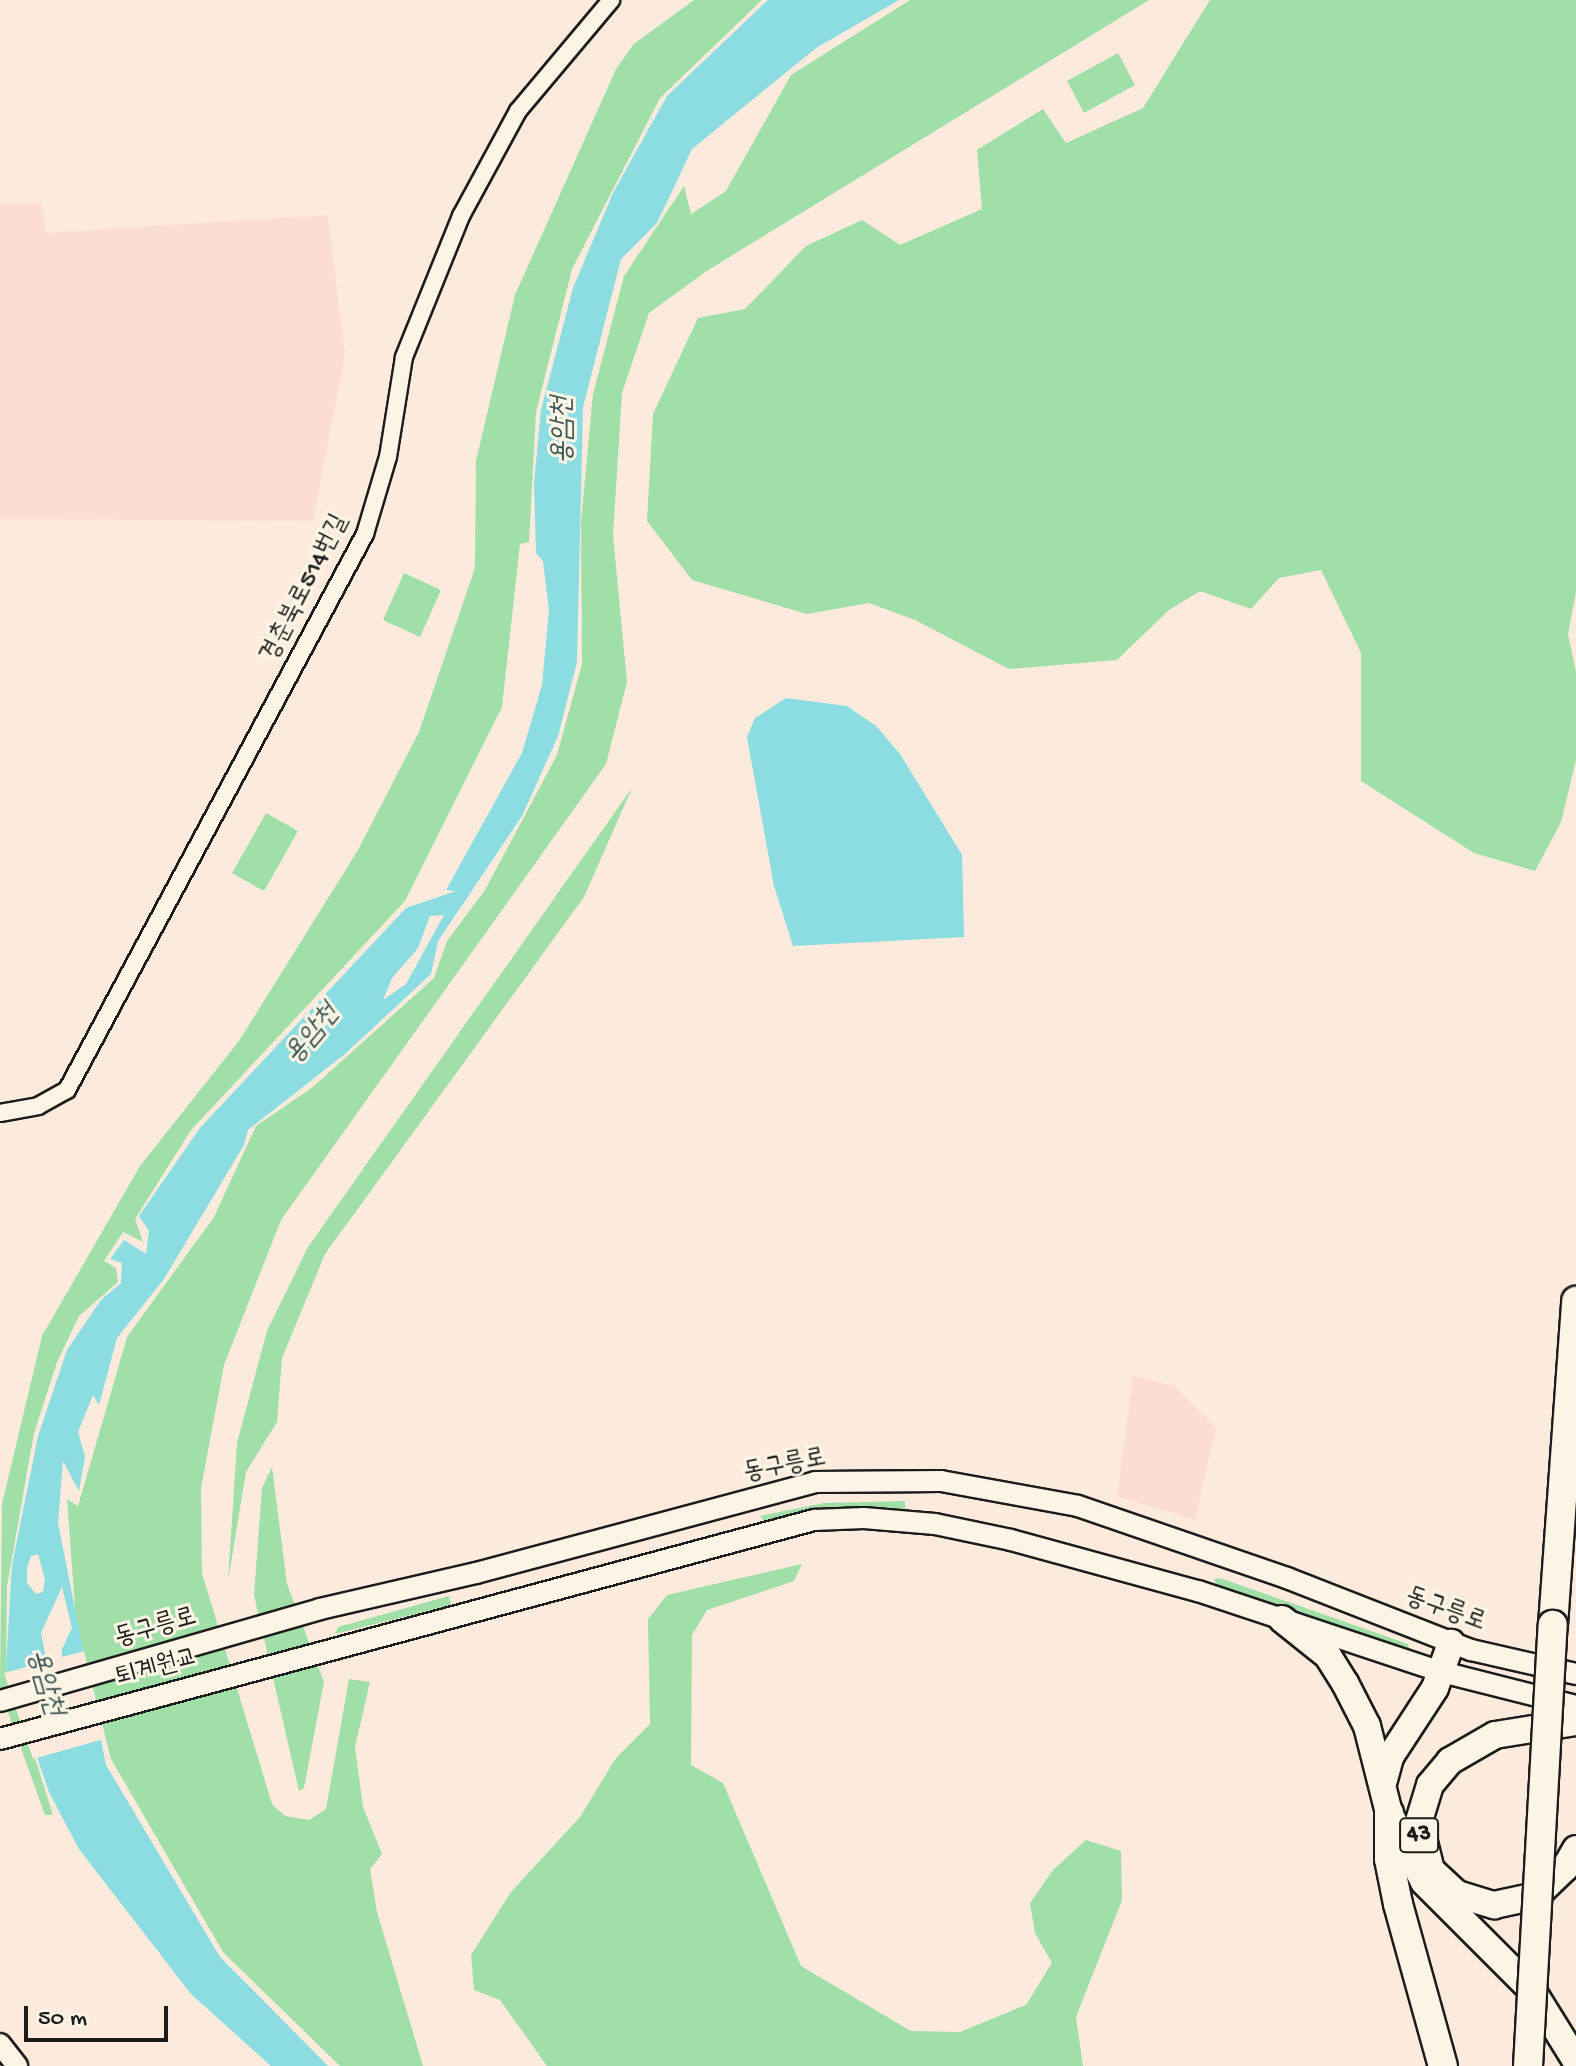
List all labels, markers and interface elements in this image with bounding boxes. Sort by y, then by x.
water label: 용암천 [547,396,581,464]
street label: 경춘북로514번길 [255,510,357,668]
water label: 용암천 [278,998,348,1072]
street label: 동구릉로 [741,1444,829,1490]
street label: 동구릉로 [1400,1582,1490,1640]
street label: 동구릉로 [111,1602,201,1656]
street label: 퇴계원교 [113,1643,201,1695]
water label: 용암천 [19,1646,69,1720]
road number: 43 [1399,1815,1439,1855]
scale bar [28,1990,172,2040]
text: 50 m [38,2005,87,2034]

